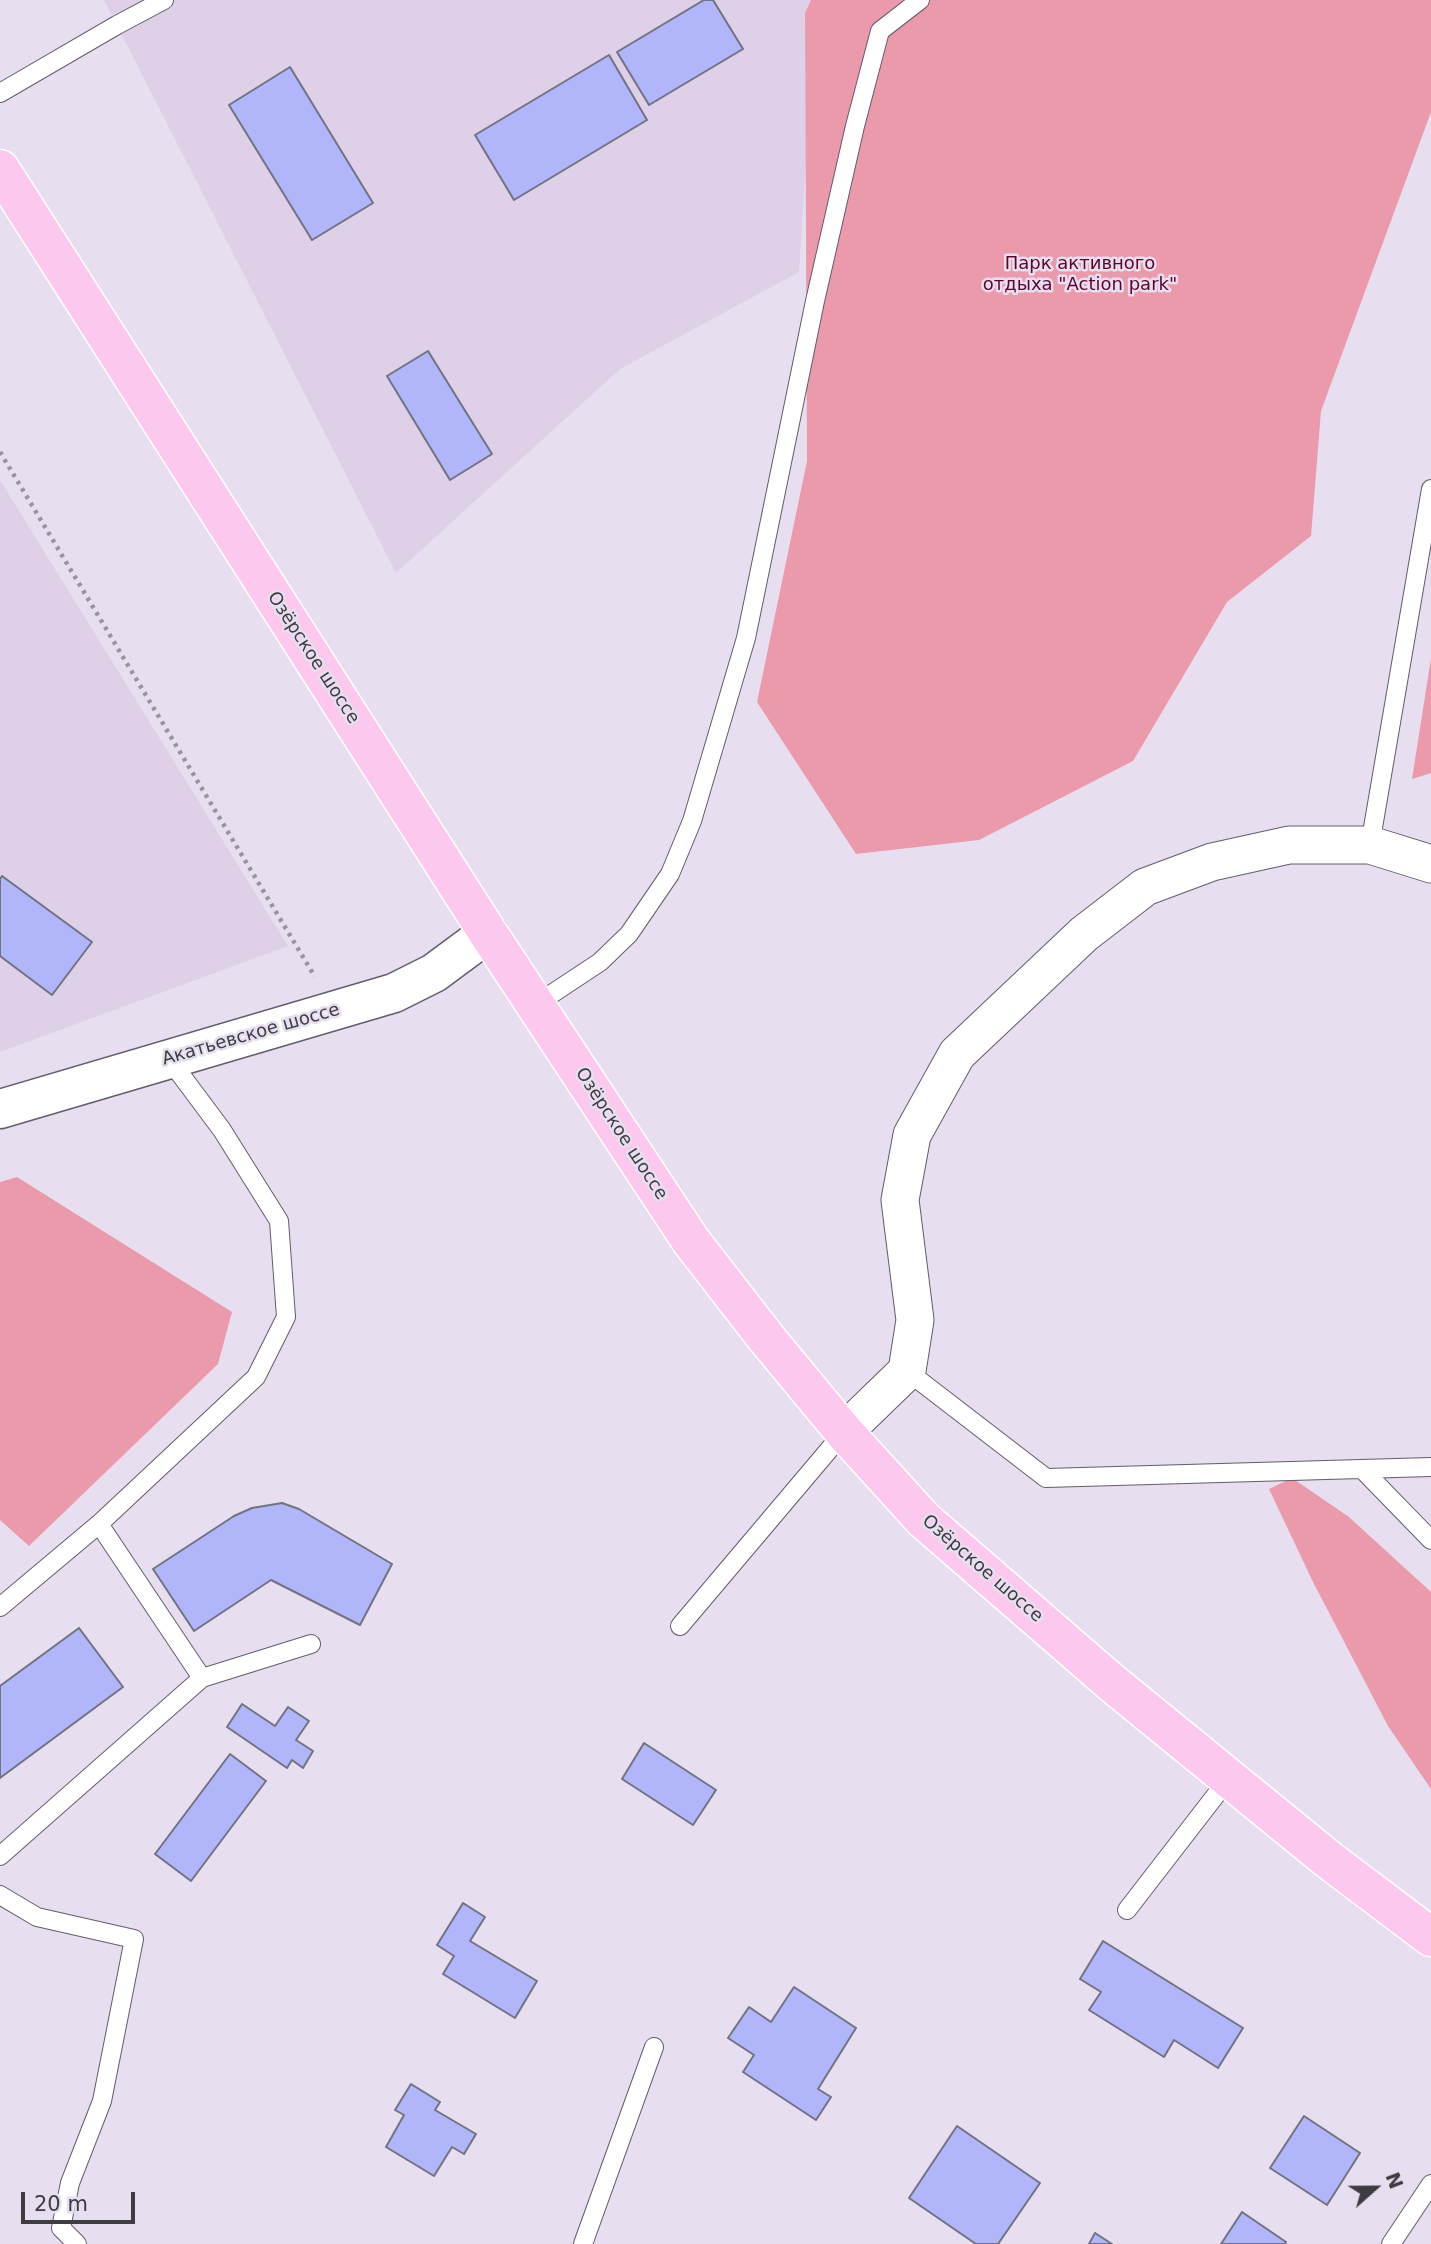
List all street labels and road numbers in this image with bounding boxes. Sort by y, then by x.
street label: Озёрское шоссе [262,588,364,728]
street label: Акатьевское шоссе [160,999,342,1071]
street label: Озёрское шоссе [570,1064,672,1204]
street label: Озёрское шоссе [917,1511,1047,1627]

